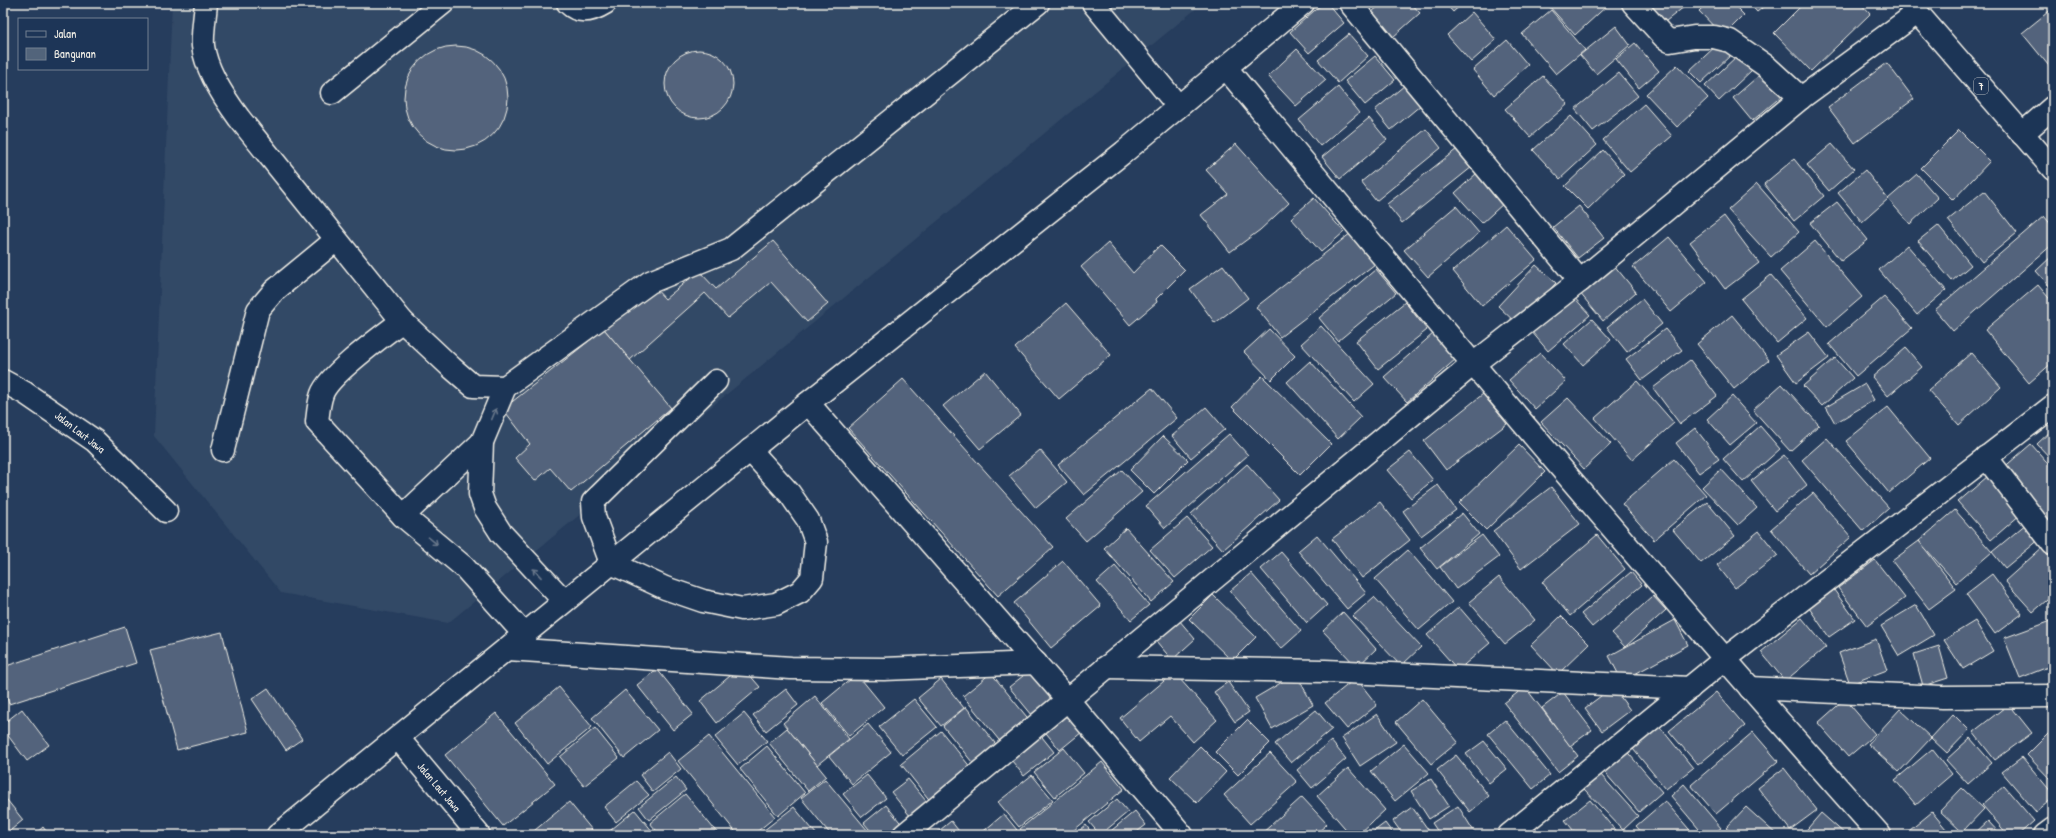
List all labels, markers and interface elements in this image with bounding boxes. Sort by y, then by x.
legend [18,18,148,70]
text: Jalan [54,25,76,42]
text: Bangunan [54,45,96,62]
road number: 7 [1974,78,1988,94]
street label: Jalan Laut Jawa [52,408,109,456]
one-way arrow [490,409,498,421]
one-way arrow [427,536,438,545]
one-way arrow [533,567,542,578]
street label: Jalan Laut Jawa [414,760,464,815]

